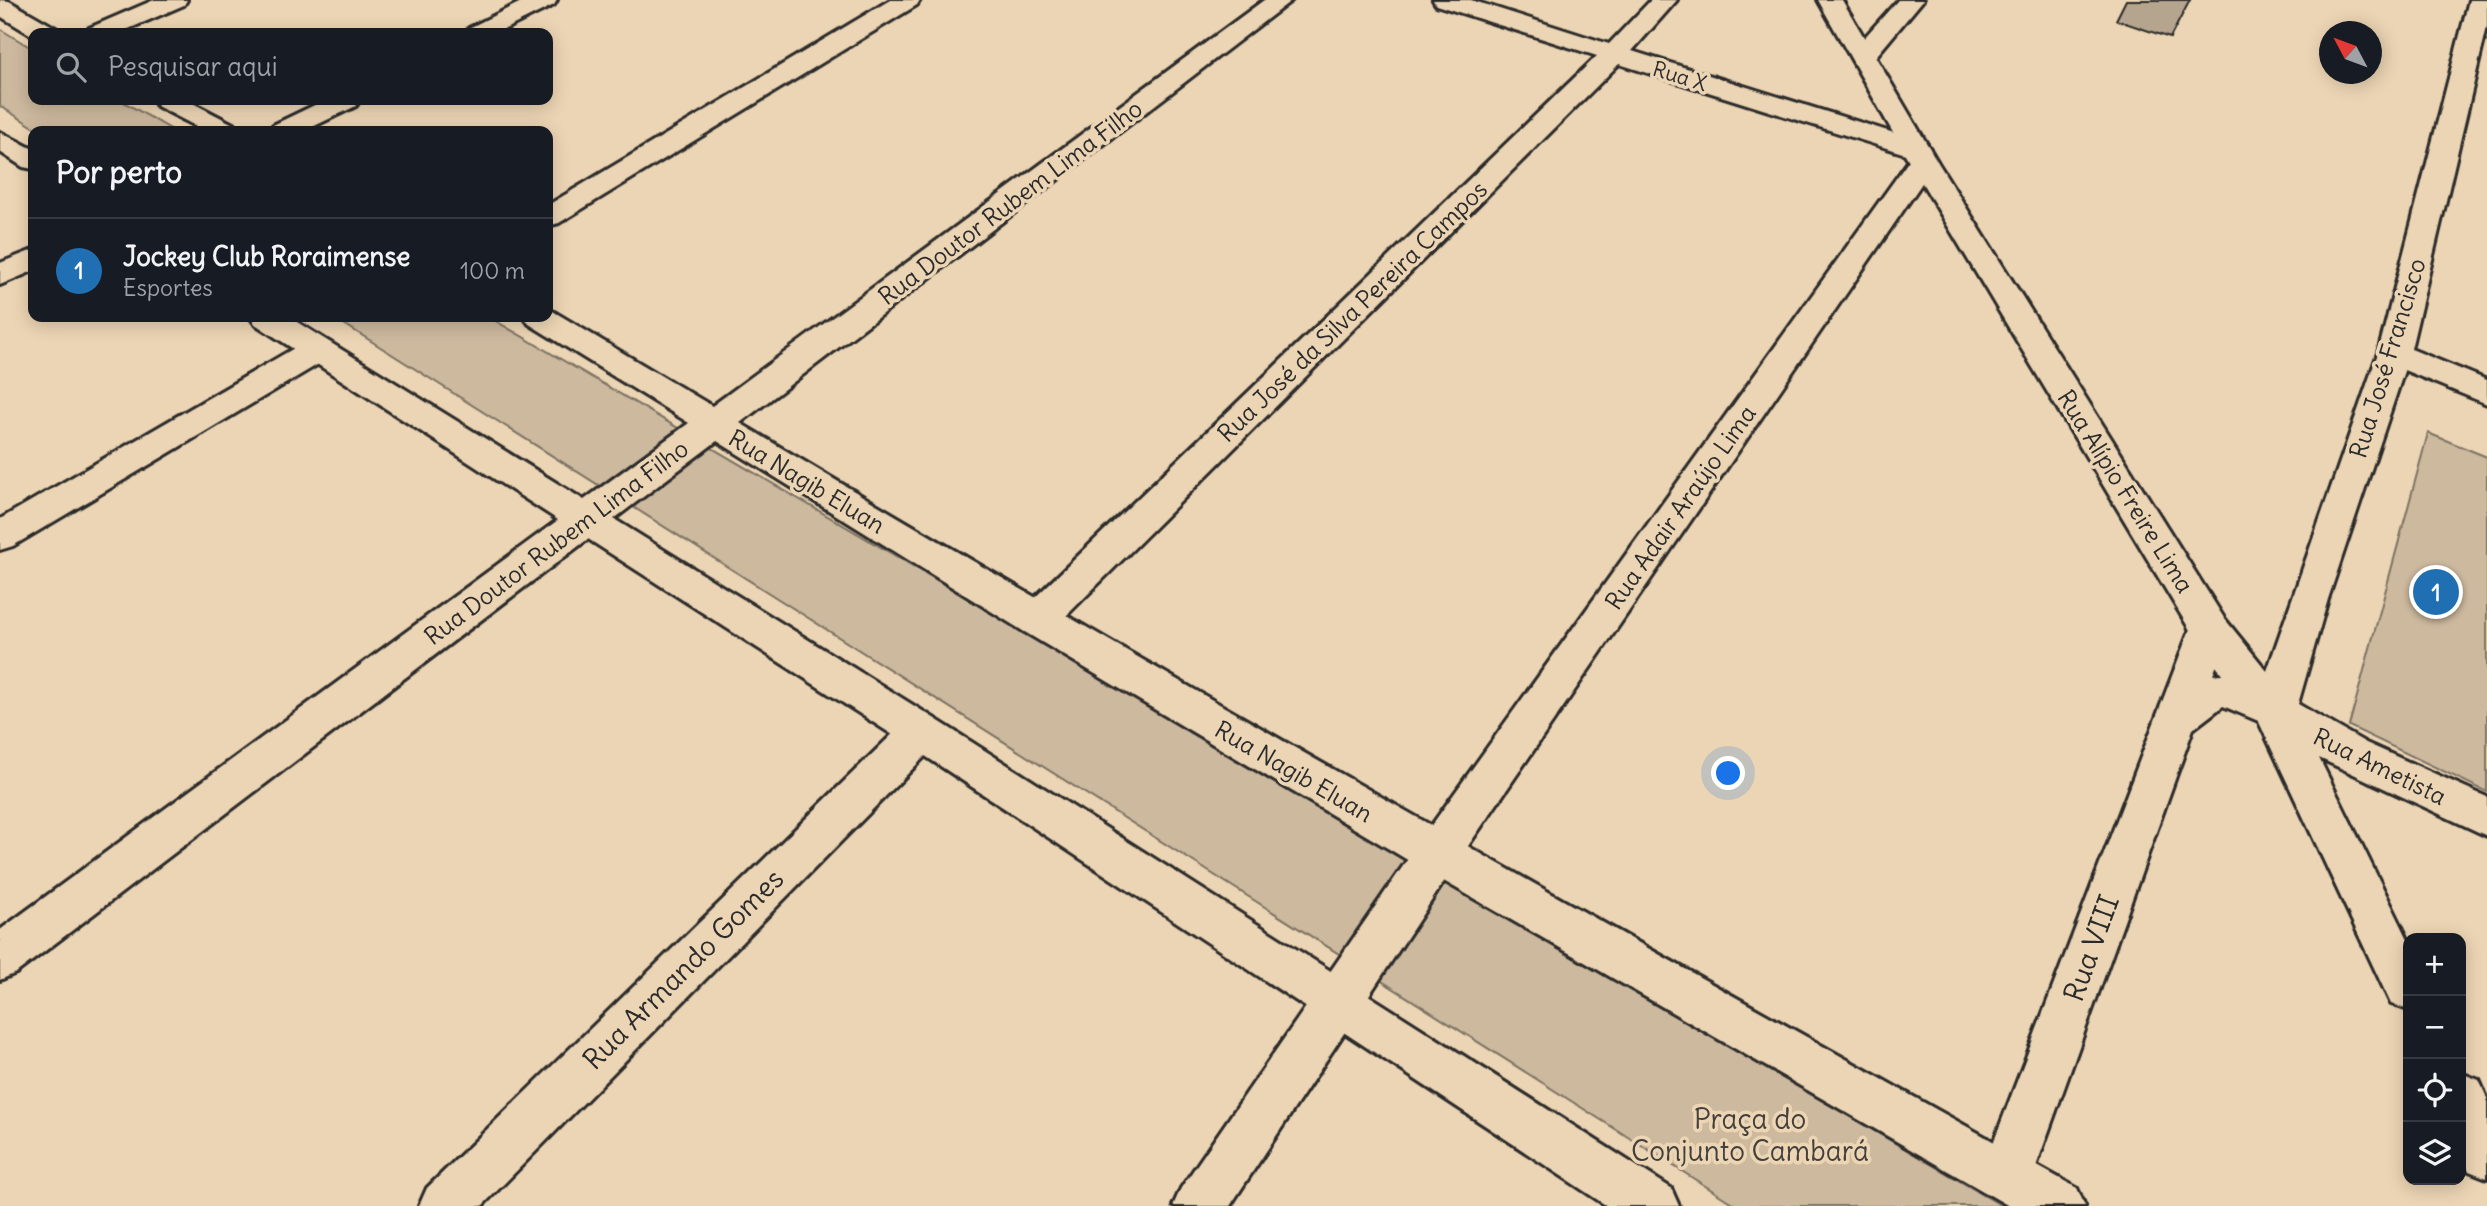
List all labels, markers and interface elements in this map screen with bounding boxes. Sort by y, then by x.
north arrow [2319,21,2382,84]
search box [28,28,553,105]
icon: search [52,48,90,86]
text: Pesquisar aqui [108,50,277,83]
street label: Rua X [1650,55,1710,97]
street label: Rua Doutor Rubem Lima Filho [872,93,1148,311]
text: Por perto [56,153,182,191]
street label: Rua José da Silva Pereira Campos [1211,174,1493,448]
text: Jockey Club Roraimense [123,240,410,273]
street label: Rua José Francisco [2342,254,2432,462]
text: 1 [74,256,84,285]
text: 100 m [460,256,525,285]
text: Esportes [123,273,213,302]
street label: Rua Alípio Freire Lima [2051,384,2201,598]
street label: Rua Adair Araújo Lima [1598,399,1762,615]
street label: Rua Nagib Eluan [723,423,891,540]
street label: Rua Doutor Rubem Lima Filho [418,433,694,651]
pin: 1 [2413,566,2459,618]
street label: Rua Nagib Eluan [1210,714,1378,828]
street label: Rua Ametista [2309,721,2451,811]
your location [1711,756,1745,790]
street label: Rua Armando Gomes [575,861,791,1077]
street label: Rua VIII [2055,890,2127,1006]
map controls [2403,933,2466,1185]
button: + [2403,933,2466,996]
button: − [2403,996,2466,1059]
button: locate [2403,1059,2466,1122]
park label: Praça do Conjunto Cambará [1631,1101,1869,1169]
button: layers [2403,1122,2466,1185]

